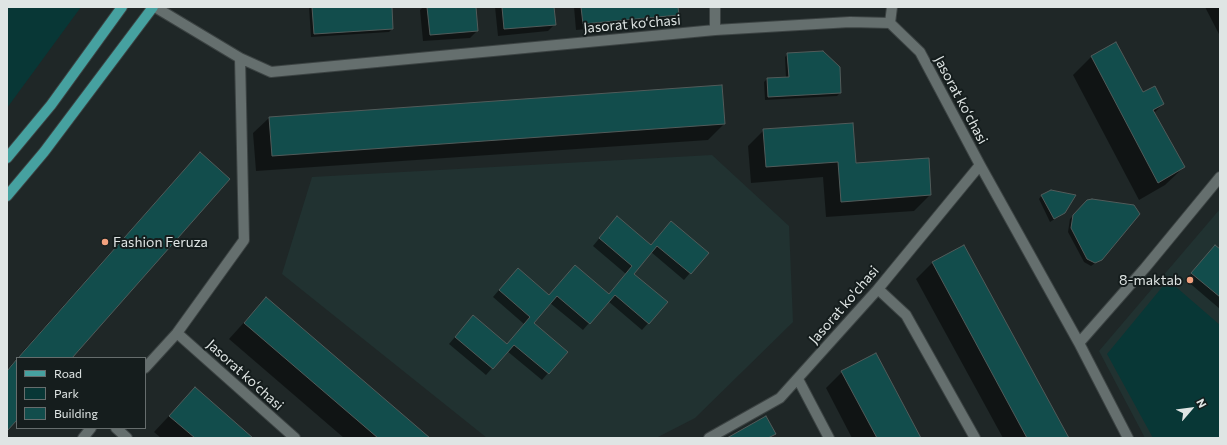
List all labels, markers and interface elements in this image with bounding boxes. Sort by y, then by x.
street label: Jasorat ko‘chasi [583,11,681,37]
street label: Jasorat ko‘chasi [931,53,991,147]
place label: Fashion Feruza [113,234,208,250]
marker: Fashion Feruza [100,237,110,247]
street label: Jasorat ko'chasi [806,262,882,348]
place label: 8-maktab [1119,272,1182,288]
marker: 8-maktab [1185,275,1195,285]
street label: Jasorat ko‘chasi [203,336,287,414]
legend [16,357,146,429]
text: Road [54,366,82,380]
text: Park [54,386,79,400]
north arrow [1171,389,1211,429]
text: N [1194,396,1210,410]
text: Building [54,406,98,420]

